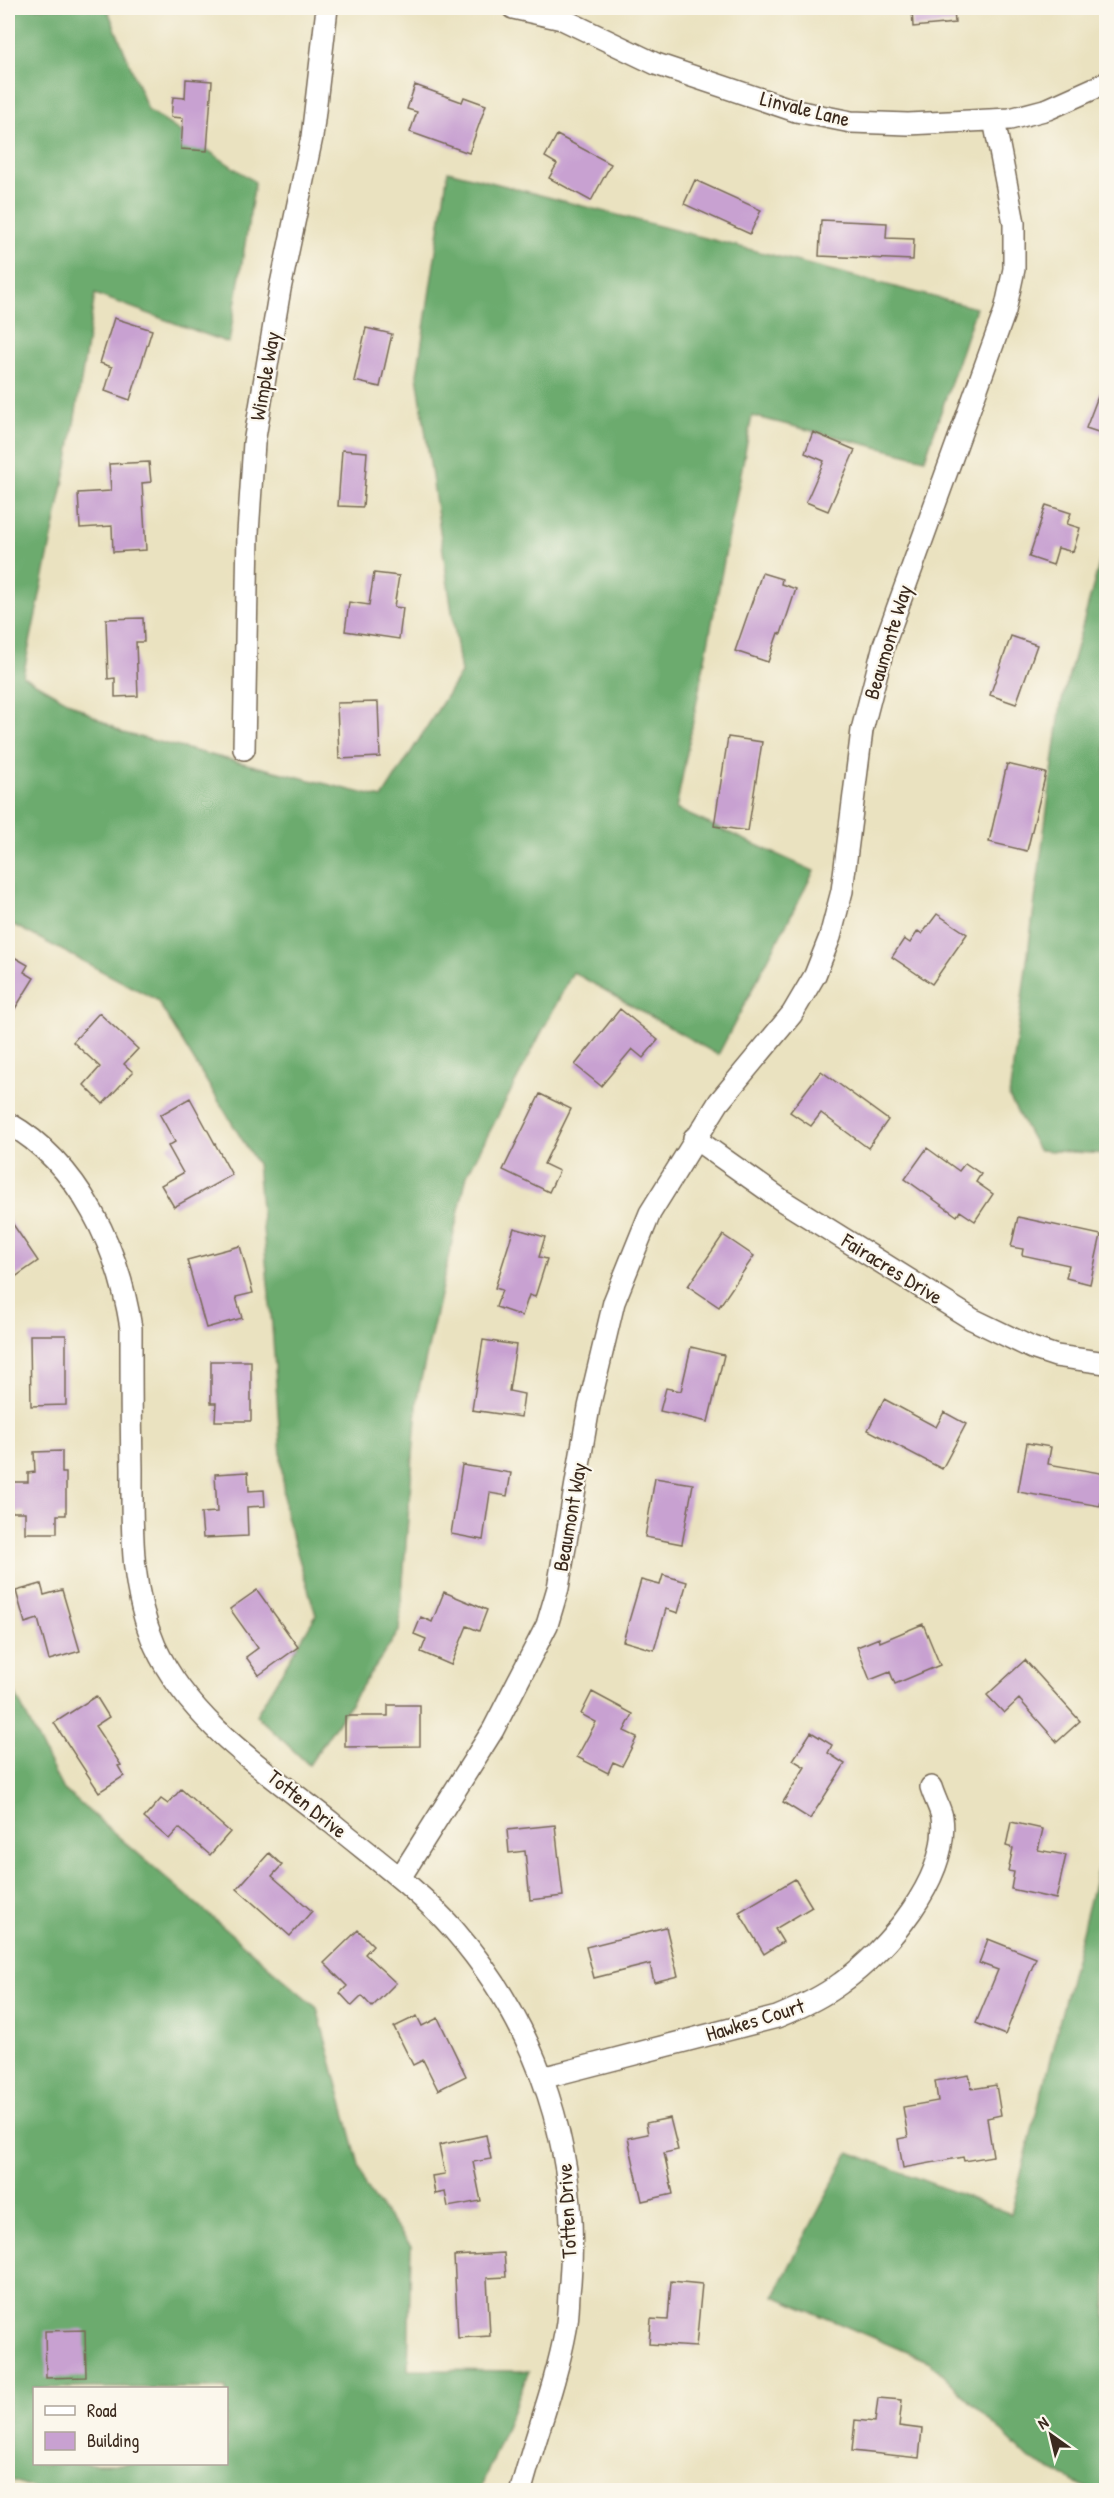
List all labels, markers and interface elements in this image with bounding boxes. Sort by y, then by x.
street label: Linvale Lane [757,83,853,134]
street label: Wimple Way [242,329,287,423]
street label: Beaumonte Way [856,581,919,703]
street label: Fairacres Drive [835,1226,948,1311]
street label: Beaumont Way [546,1460,593,1574]
street label: Totten Drive [261,1762,353,1845]
street label: Hawkes Court [702,1991,808,2048]
street label: Totten Drive [550,2163,583,2259]
legend [33,2387,228,2465]
text: Road [87,2398,117,2423]
north arrow [1021,2405,1081,2465]
text: N [1033,2411,1053,2434]
text: Building [87,2428,139,2453]

